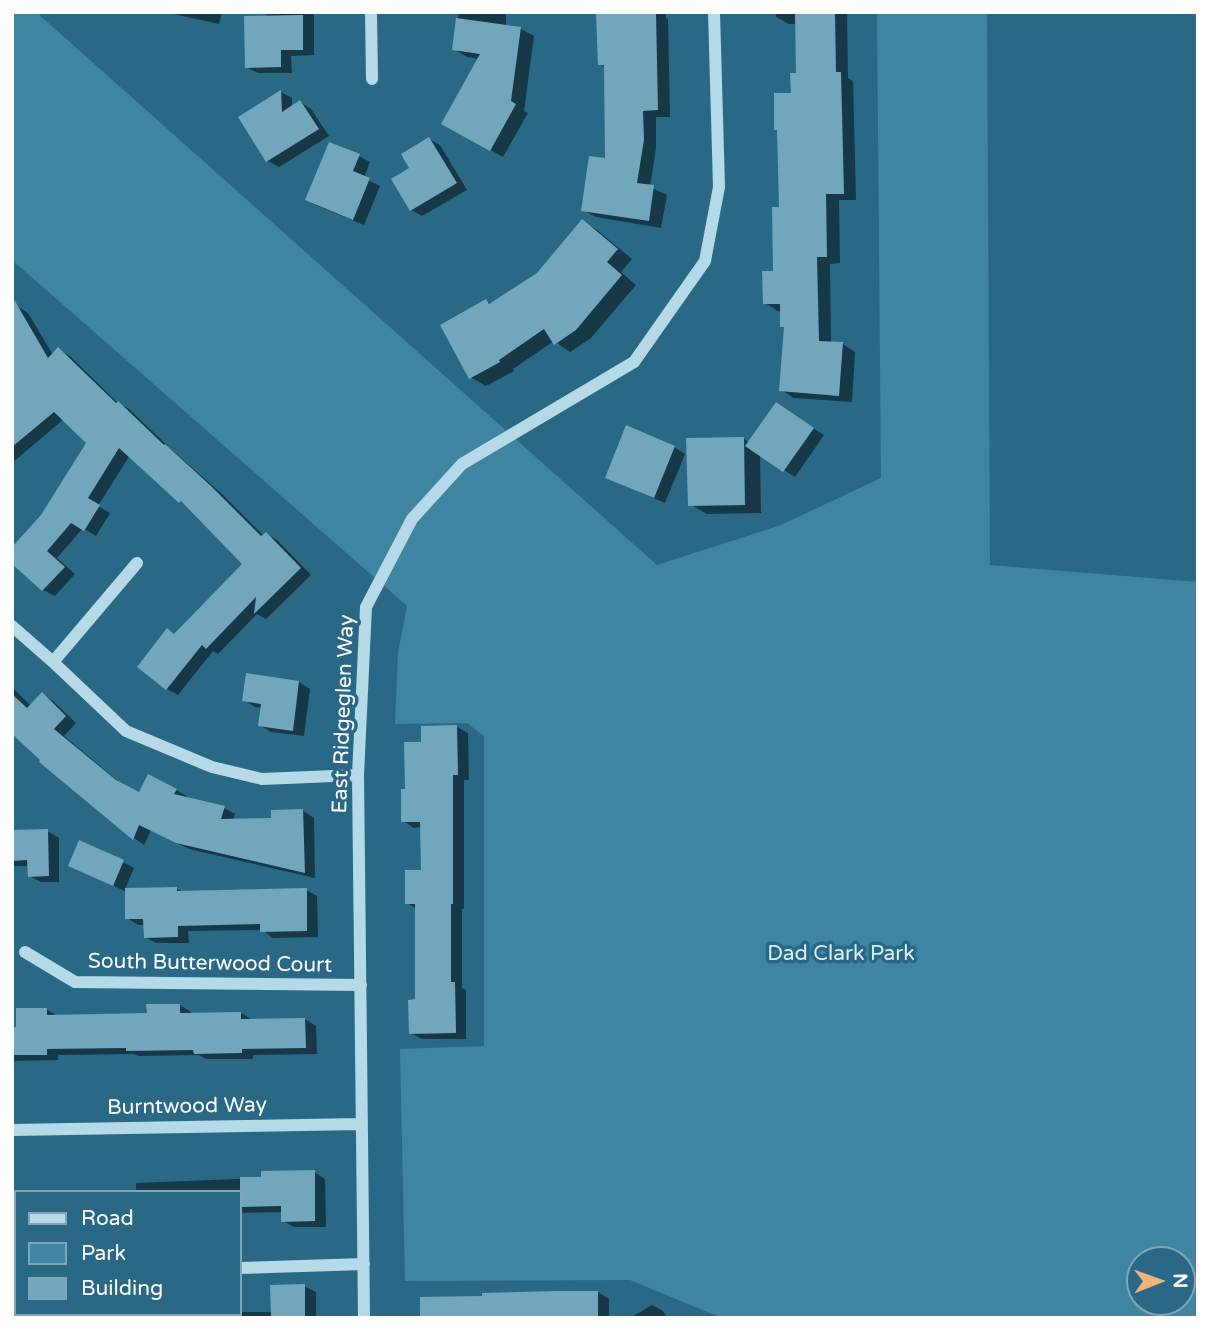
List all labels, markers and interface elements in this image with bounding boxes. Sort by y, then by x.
street label: East Ridgeglen Way [328,614,360,814]
park label: Dad Clark Park [767,941,915,967]
street label: South Butterwood Court [88,949,332,979]
street label: Burntwood Way [107,1093,267,1121]
legend [14,1190,242,1316]
text: Road [81,1206,134,1231]
text: Park [81,1241,126,1266]
north arrow [1126,1246,1196,1316]
text: N [1169,1273,1191,1288]
text: Building [81,1276,163,1301]

